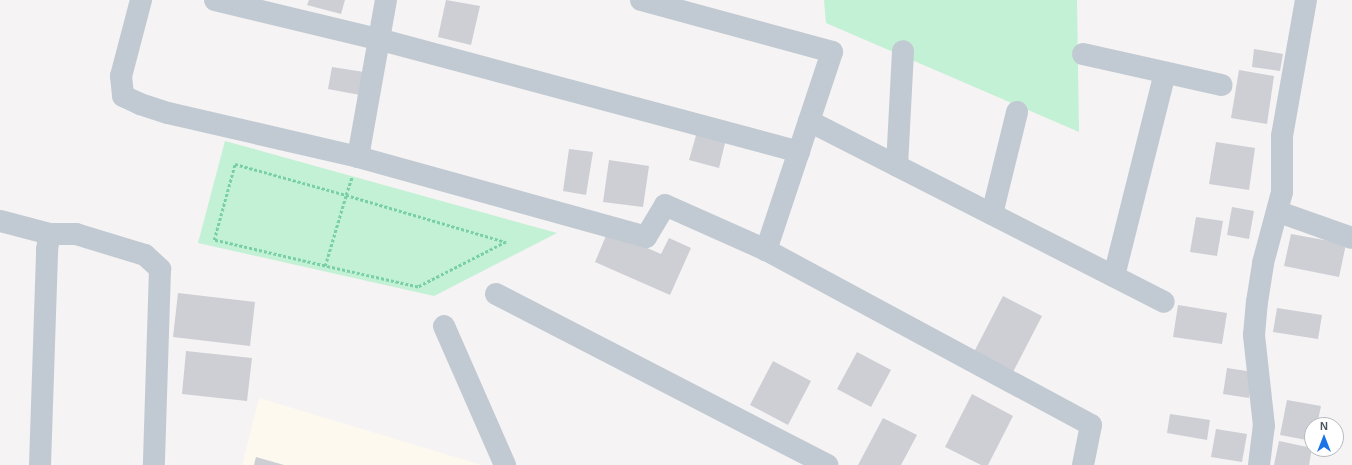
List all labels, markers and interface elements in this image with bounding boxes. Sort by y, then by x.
north arrow [1304,417,1344,457]
text: N [1320,420,1328,432]

